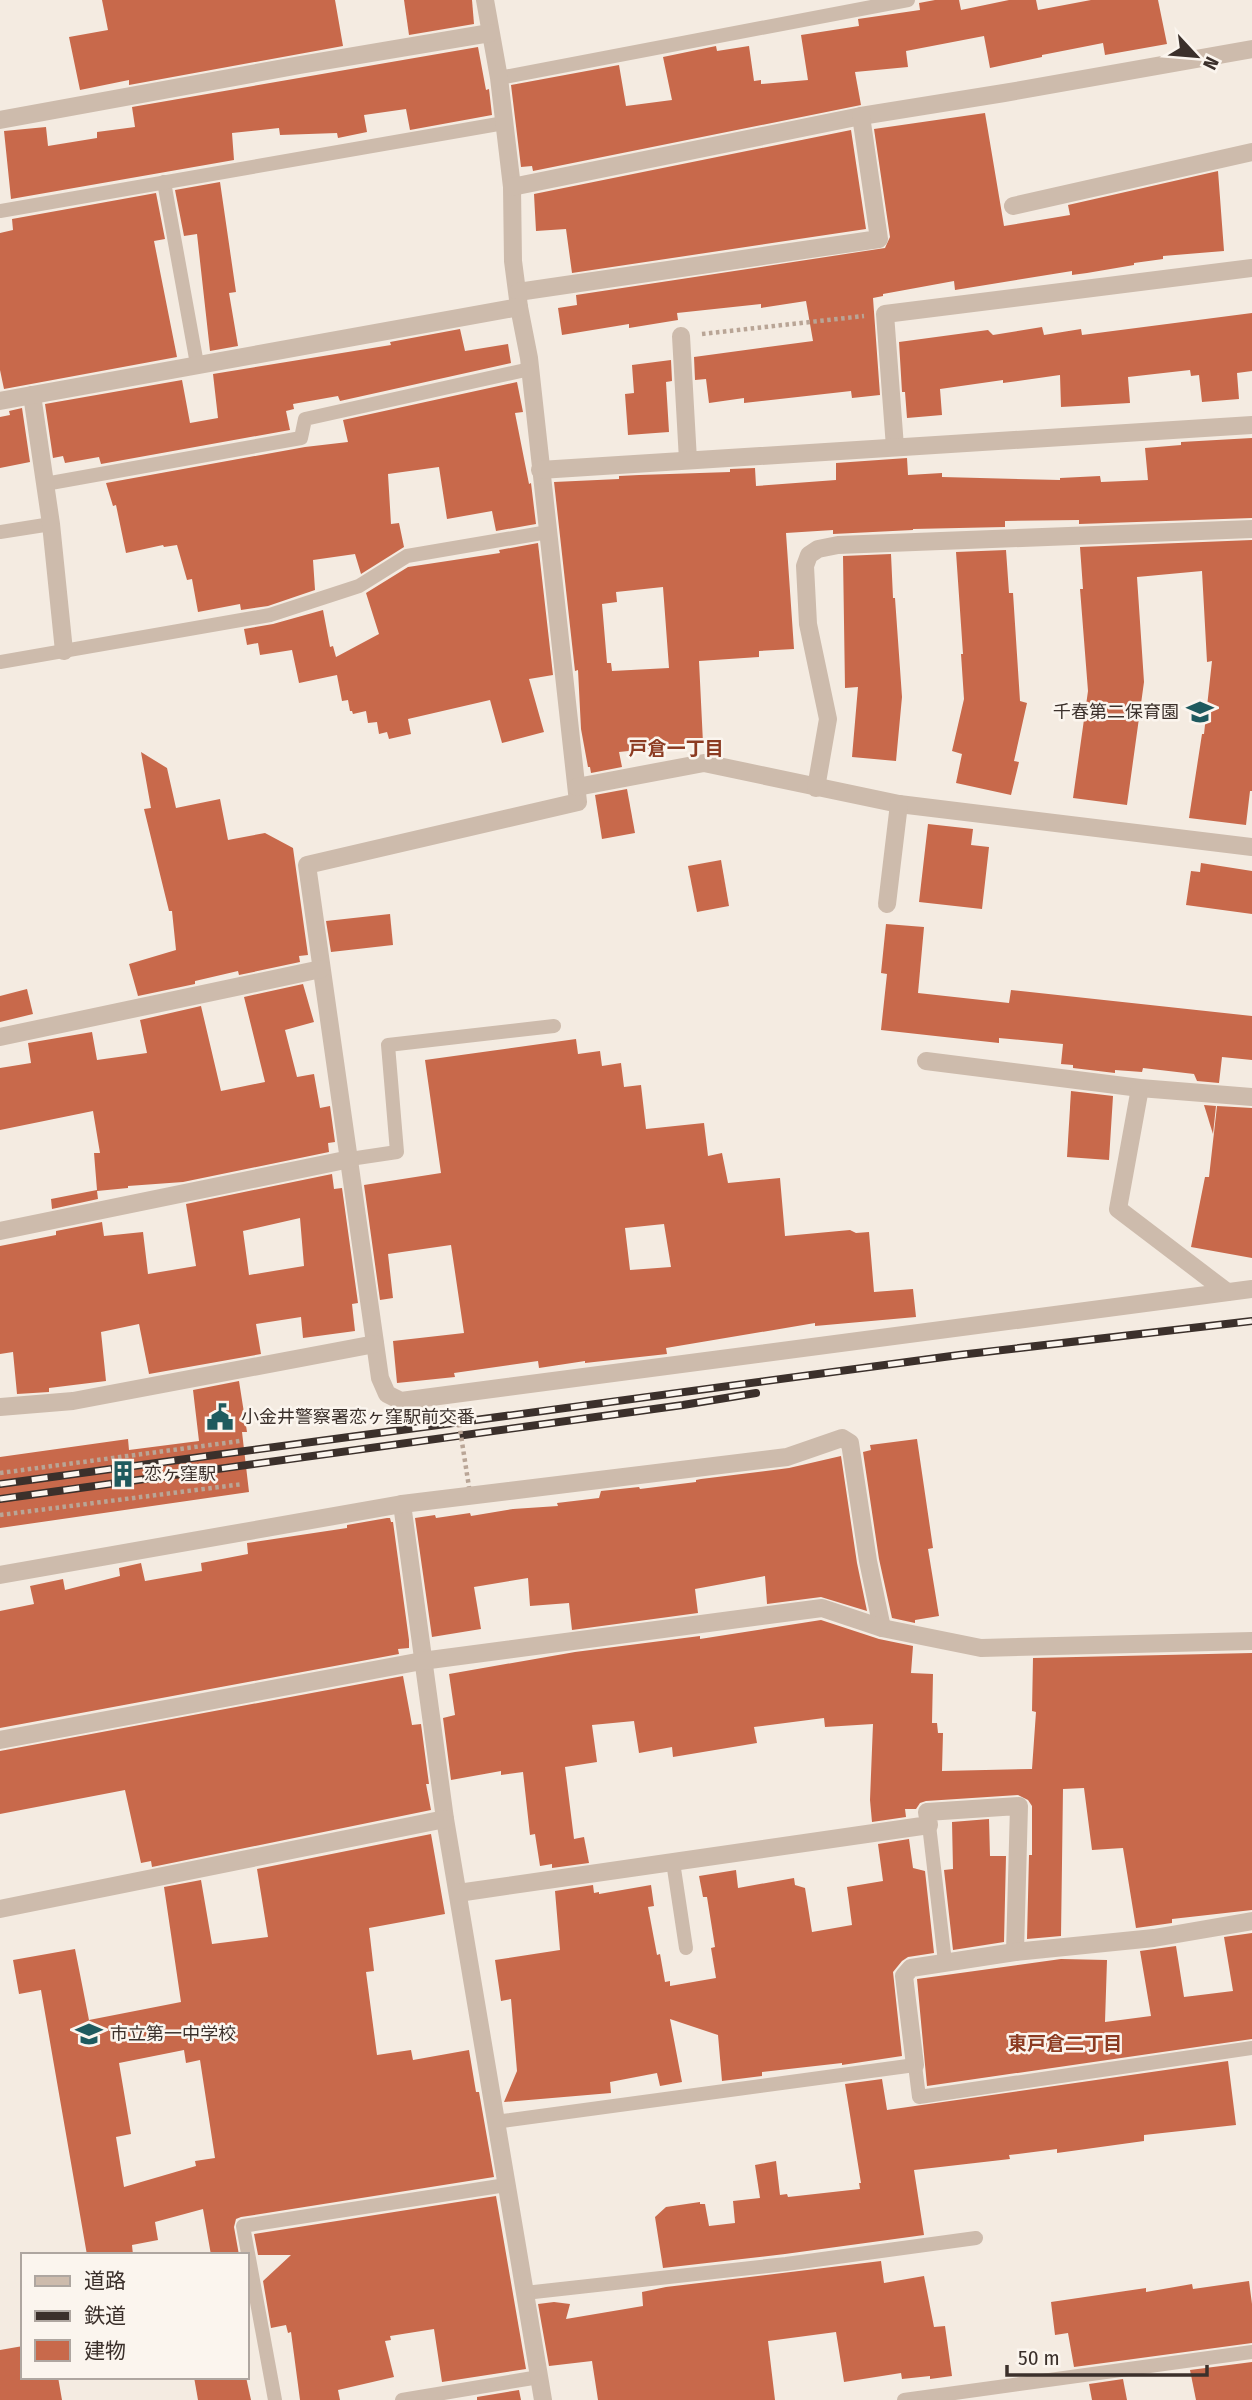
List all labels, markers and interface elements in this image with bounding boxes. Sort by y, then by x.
north arrow [1161,21,1231,91]
text: N [1198,53,1224,73]
school or university icon: 千春第二保育園 [1185,697,1215,727]
place label: 千春第二保育園 [1053,701,1179,723]
district label: 戸倉一丁目 [628,737,724,760]
public building icon: 小金井警察署恋ヶ窪駅前交番 [205,1402,235,1432]
place label: 小金井警察署恋ヶ窪駅前交番 [241,1406,475,1428]
building icon: 恋ヶ窪駅 [108,1459,138,1489]
place label: 恋ヶ窪駅 [144,1463,216,1485]
school or university icon: 市立第一中学校 [74,2019,104,2049]
place label: 市立第一中学校 [110,2023,236,2045]
district label: 東戸倉二丁目 [1008,2032,1122,2055]
legend [21,2253,248,2379]
text: 道路 [84,2268,126,2294]
text: 鉄道 [84,2303,126,2329]
scale bar [1007,2334,1206,2378]
text: 建物 [84,2338,126,2364]
text: 50 m [1018,2345,1060,2371]

